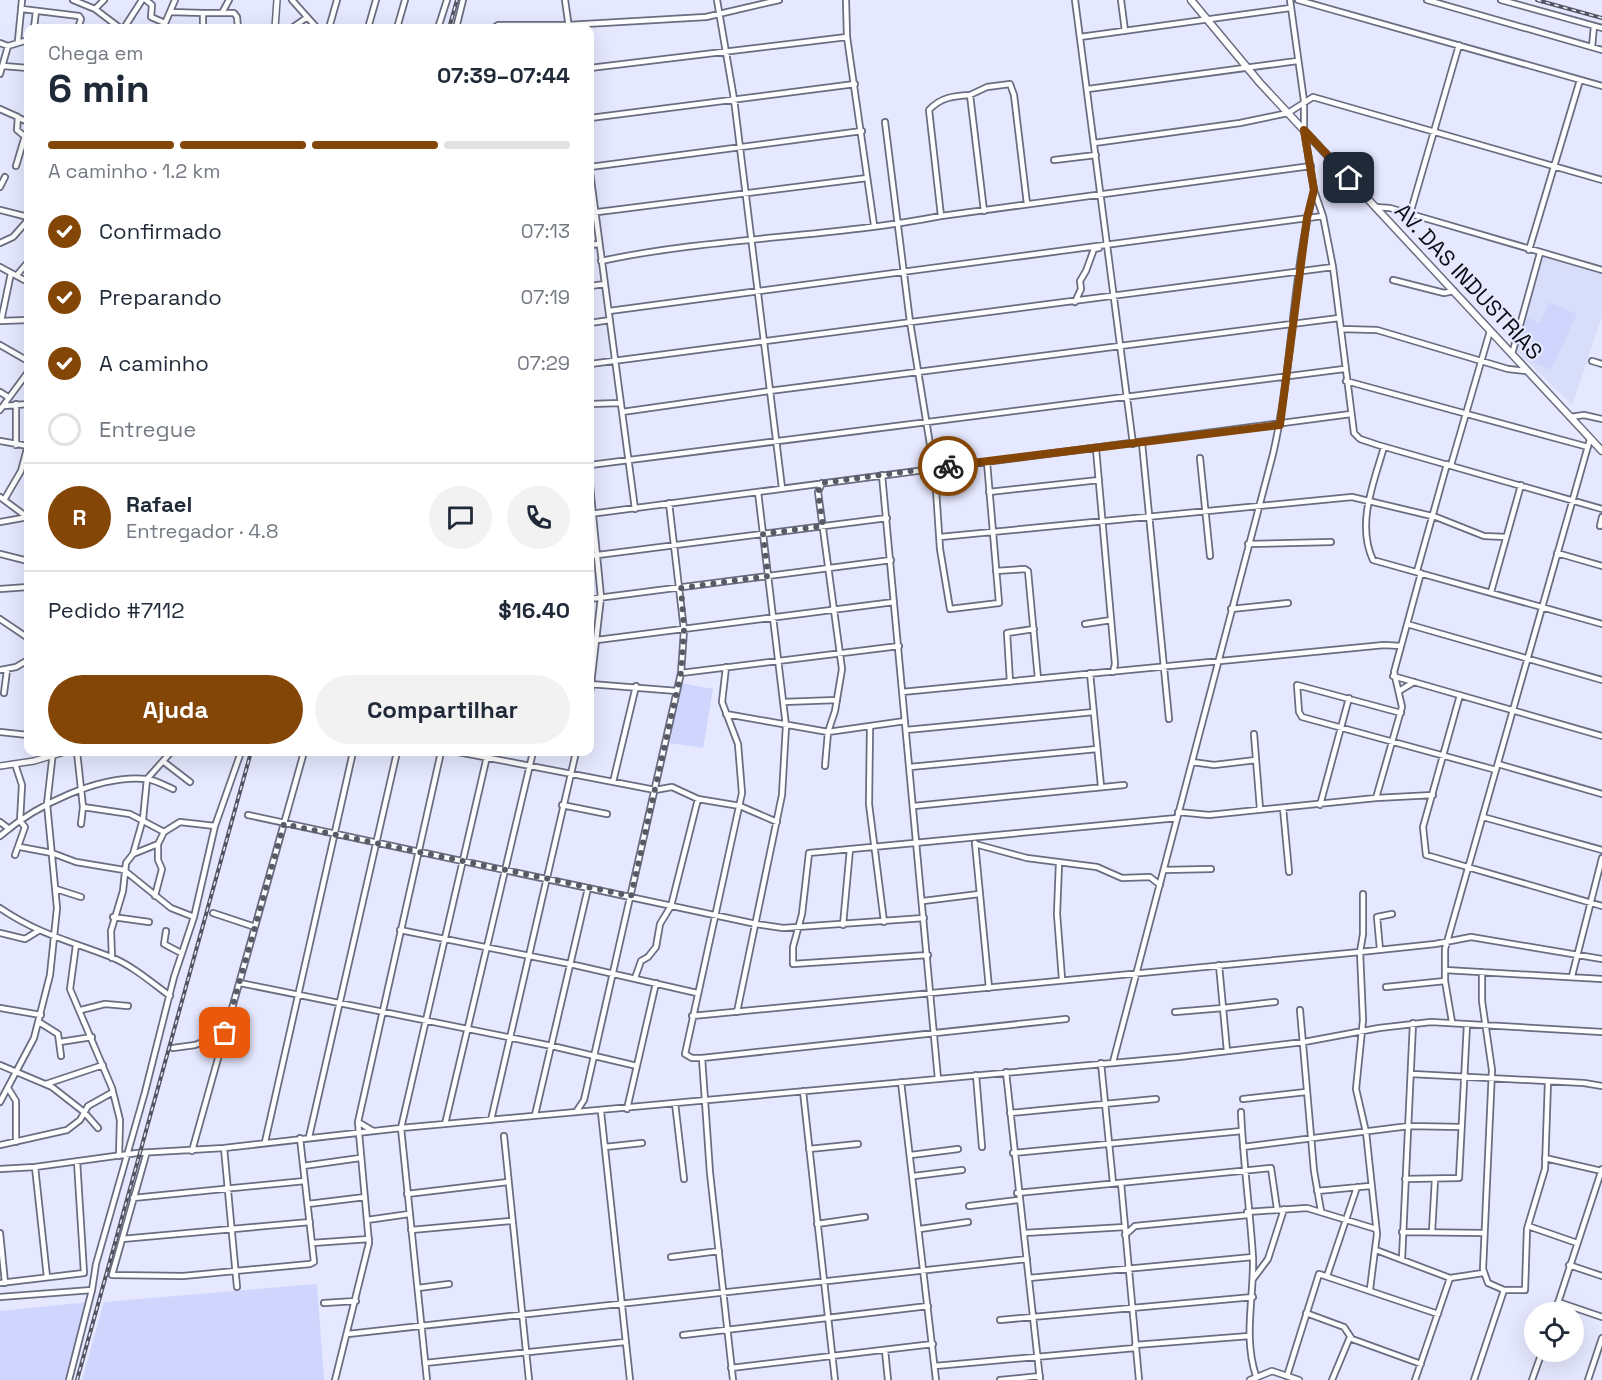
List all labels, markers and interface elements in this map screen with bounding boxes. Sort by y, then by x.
text: Chega em [48,40,143,66]
text: 07:39–07:44 [437,61,570,89]
text: 6 min [48,64,150,113]
pin [1323,152,1374,203]
text: A caminho · 1.2 km [48,158,221,184]
icon: home [1332,161,1365,194]
street label: AV. DAS INDUSTRIAS [1389,197,1549,365]
icon: check [48,215,81,248]
text: Confirmado [99,217,222,245]
text: 07:13 [521,218,570,244]
icon: check [48,281,81,314]
text: Preparando [99,283,222,311]
text: 07:19 [521,284,570,310]
icon: check [48,347,81,380]
text: A caminho [99,349,209,377]
text: 07:29 [517,350,570,376]
text: Entregue [99,415,196,443]
courier [918,436,978,496]
icon: bike [932,450,965,483]
button: chat [429,486,492,549]
button: phone [507,486,570,549]
text: Rafael [126,490,192,518]
text: R [73,503,86,531]
text: Entregador · 4.8 [126,518,278,544]
text: Pedido #7112 [48,596,185,624]
text: $16.40 [498,596,570,624]
button: Ajuda [48,675,303,744]
button: Compartilhar [315,675,570,744]
pin [199,1007,250,1058]
icon: bag [208,1016,241,1049]
map controls [1524,1302,1584,1362]
button: locate [1524,1302,1584,1362]

